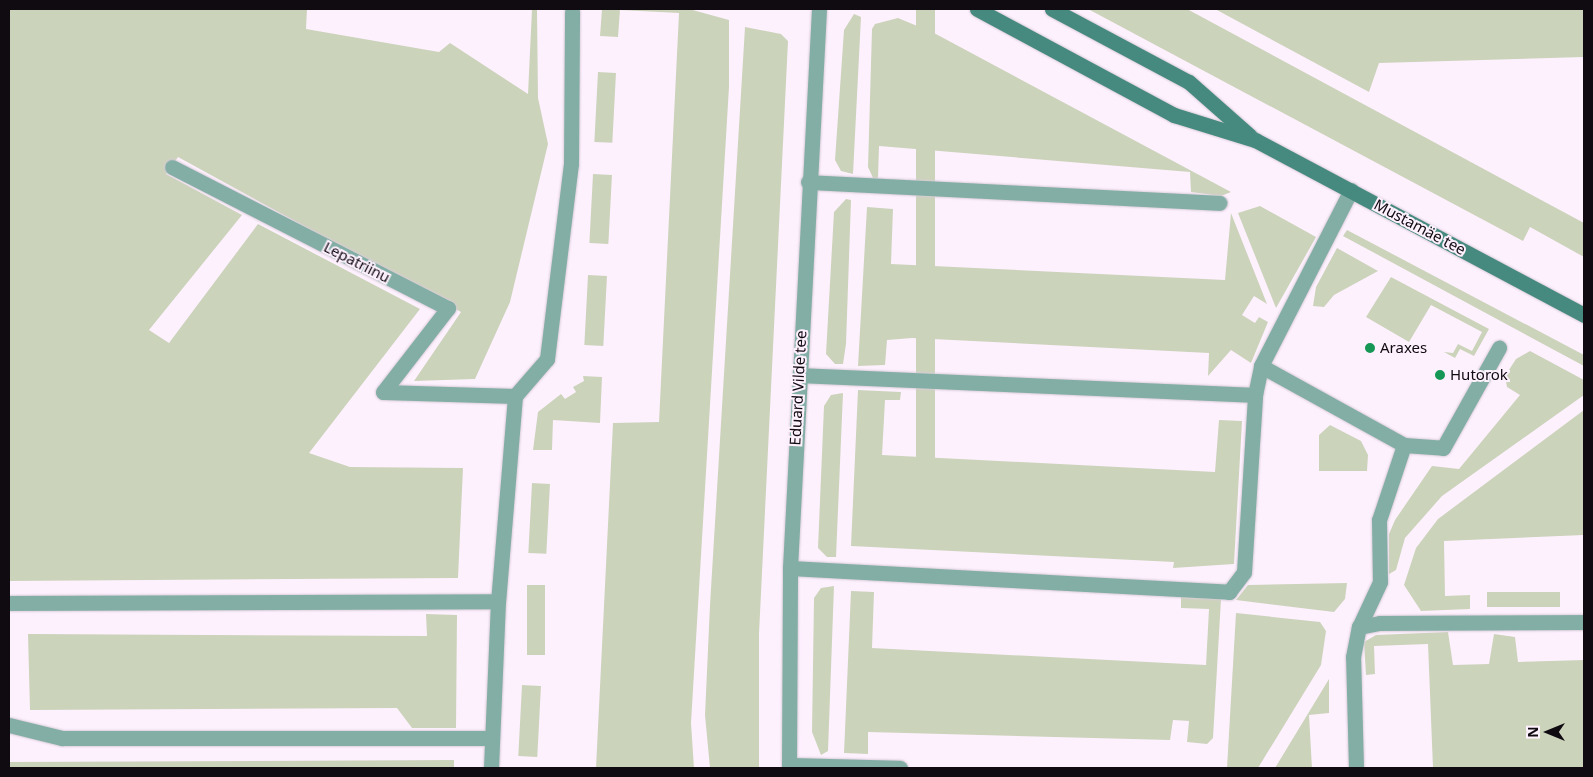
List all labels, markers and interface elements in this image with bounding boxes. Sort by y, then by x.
street label: Mustamäe tee [1371,195,1469,259]
street label: Lepatriinu [321,238,393,286]
street label: Eduard Vilde tee [786,330,810,446]
place label: Araxes [1380,339,1427,357]
marker: Araxes [1364,342,1376,354]
place label: Hutorok [1450,366,1508,384]
marker: Hutorok [1434,369,1446,381]
north arrow [1523,707,1573,757]
text: N [1523,726,1542,738]

